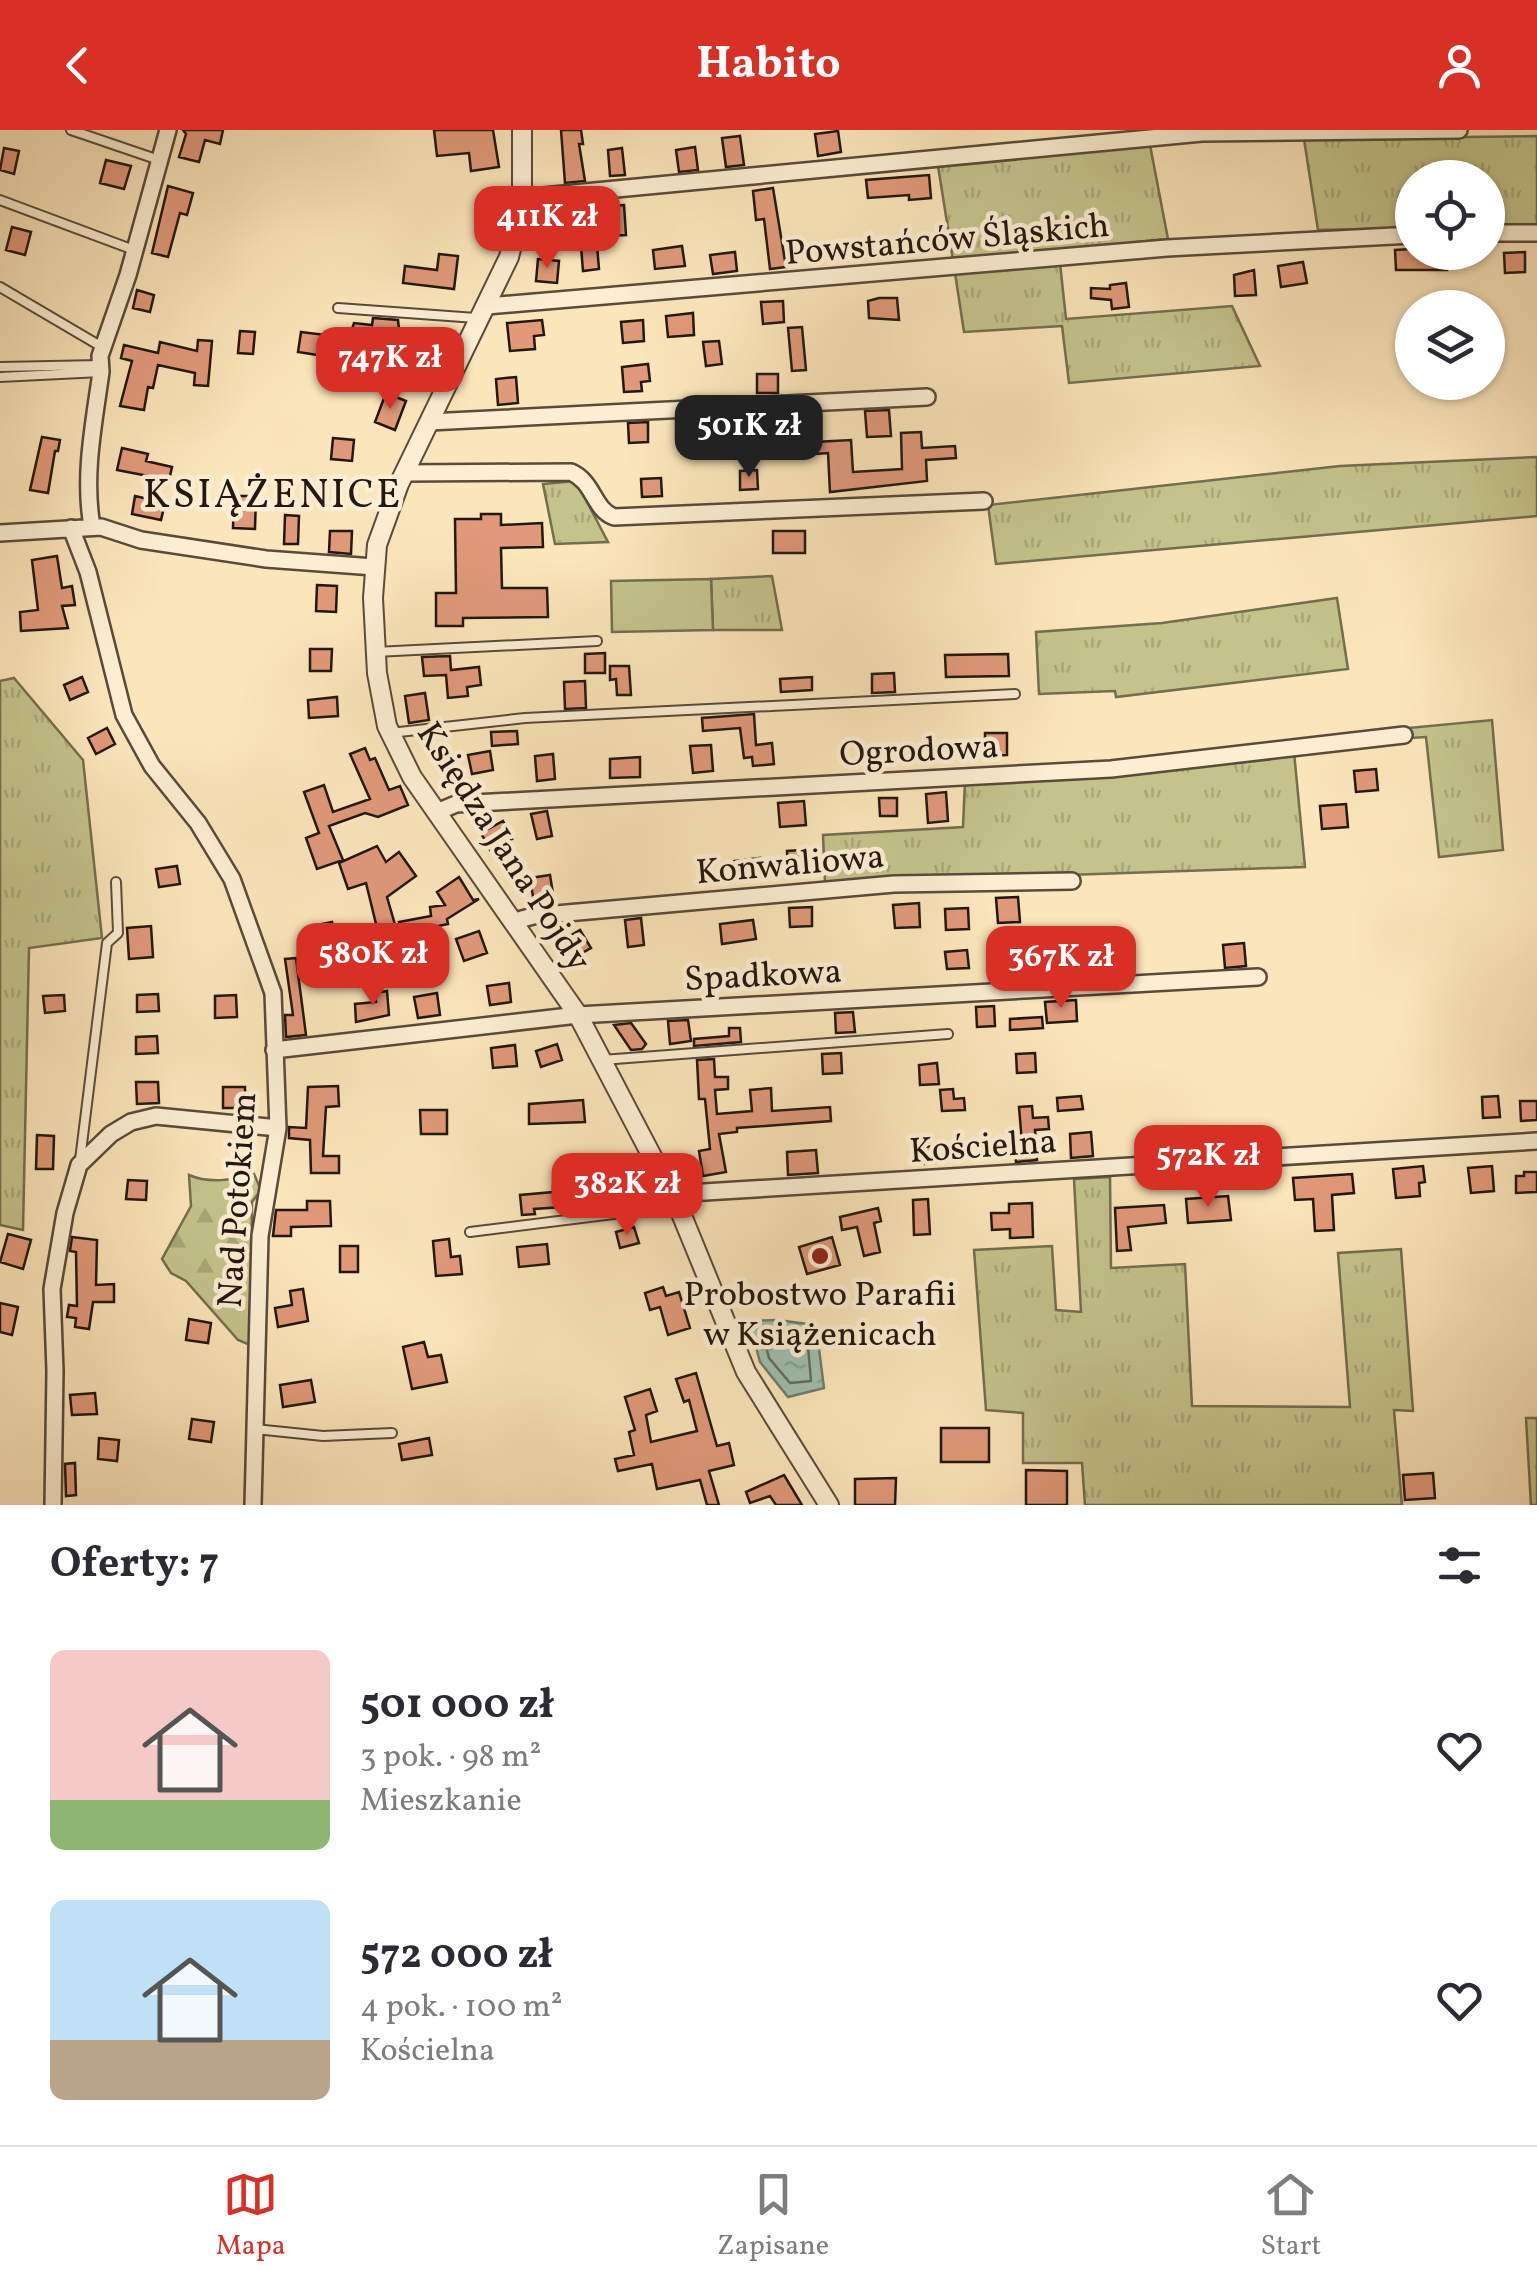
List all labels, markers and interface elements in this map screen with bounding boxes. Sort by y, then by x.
text: Habito [696,34,841,97]
icon: back [50,38,105,93]
icon: person [1432,38,1487,93]
map controls [1395,160,1505,400]
button: locate [1395,160,1505,270]
pin: 411K zł [455,186,639,271]
text: 411K zł [496,196,598,240]
street label: Powstańców Śląskich [783,203,1111,279]
button: layers [1395,290,1505,400]
pin: 747K zł [298,327,482,412]
text: 747K zł [338,337,442,381]
pin: 501K zł [657,395,841,480]
text: 501K zł [697,405,801,449]
district label: KSIĄŻENICE [143,469,403,525]
street label: Księdza Jana Pojdy [404,714,601,982]
street label: Ogrodowa [838,724,1000,780]
street label: Konwaliowa [694,834,886,898]
pin: 580K zł [281,923,465,1008]
pin: 367K zł [969,926,1153,1011]
text: 580K zł [318,933,428,977]
text: 367K zł [1008,936,1114,980]
street label: Spadkowa [683,949,843,1005]
street label: Nad Potokiem [208,1091,270,1310]
street label: Kościelna [908,1119,1058,1177]
pin: 572K zł [1116,1125,1300,1210]
text: 572K zł [1156,1135,1260,1179]
pin: 382K zł [535,1153,719,1238]
text: 382K zł [574,1163,680,1207]
marker: Probostwo Parafii w Książenicach [809,1245,831,1267]
place label: Probostwo Parafii w Książenicach [683,1272,957,1360]
text: Oferty: 7 [50,1536,219,1595]
icon: filters [1432,1538,1487,1593]
text: 501 000 zł [360,1677,553,1736]
icon: home [130,1690,250,1810]
icon: heart [1432,1723,1487,1778]
text: 3 pok. · 98 m² [360,1736,541,1780]
text: Mieszkanie [360,1780,522,1824]
text: 572 000 zł [360,1927,553,1986]
icon: home [130,1940,250,2060]
icon: heart [1432,1973,1487,2028]
text: 4 pok. · 100 m² [360,1986,563,2030]
text: Kościelna [360,2030,495,2074]
tab: Mapa [216,2167,286,2266]
tab: Zapisane [717,2167,829,2266]
tab: Start [1261,2167,1321,2266]

